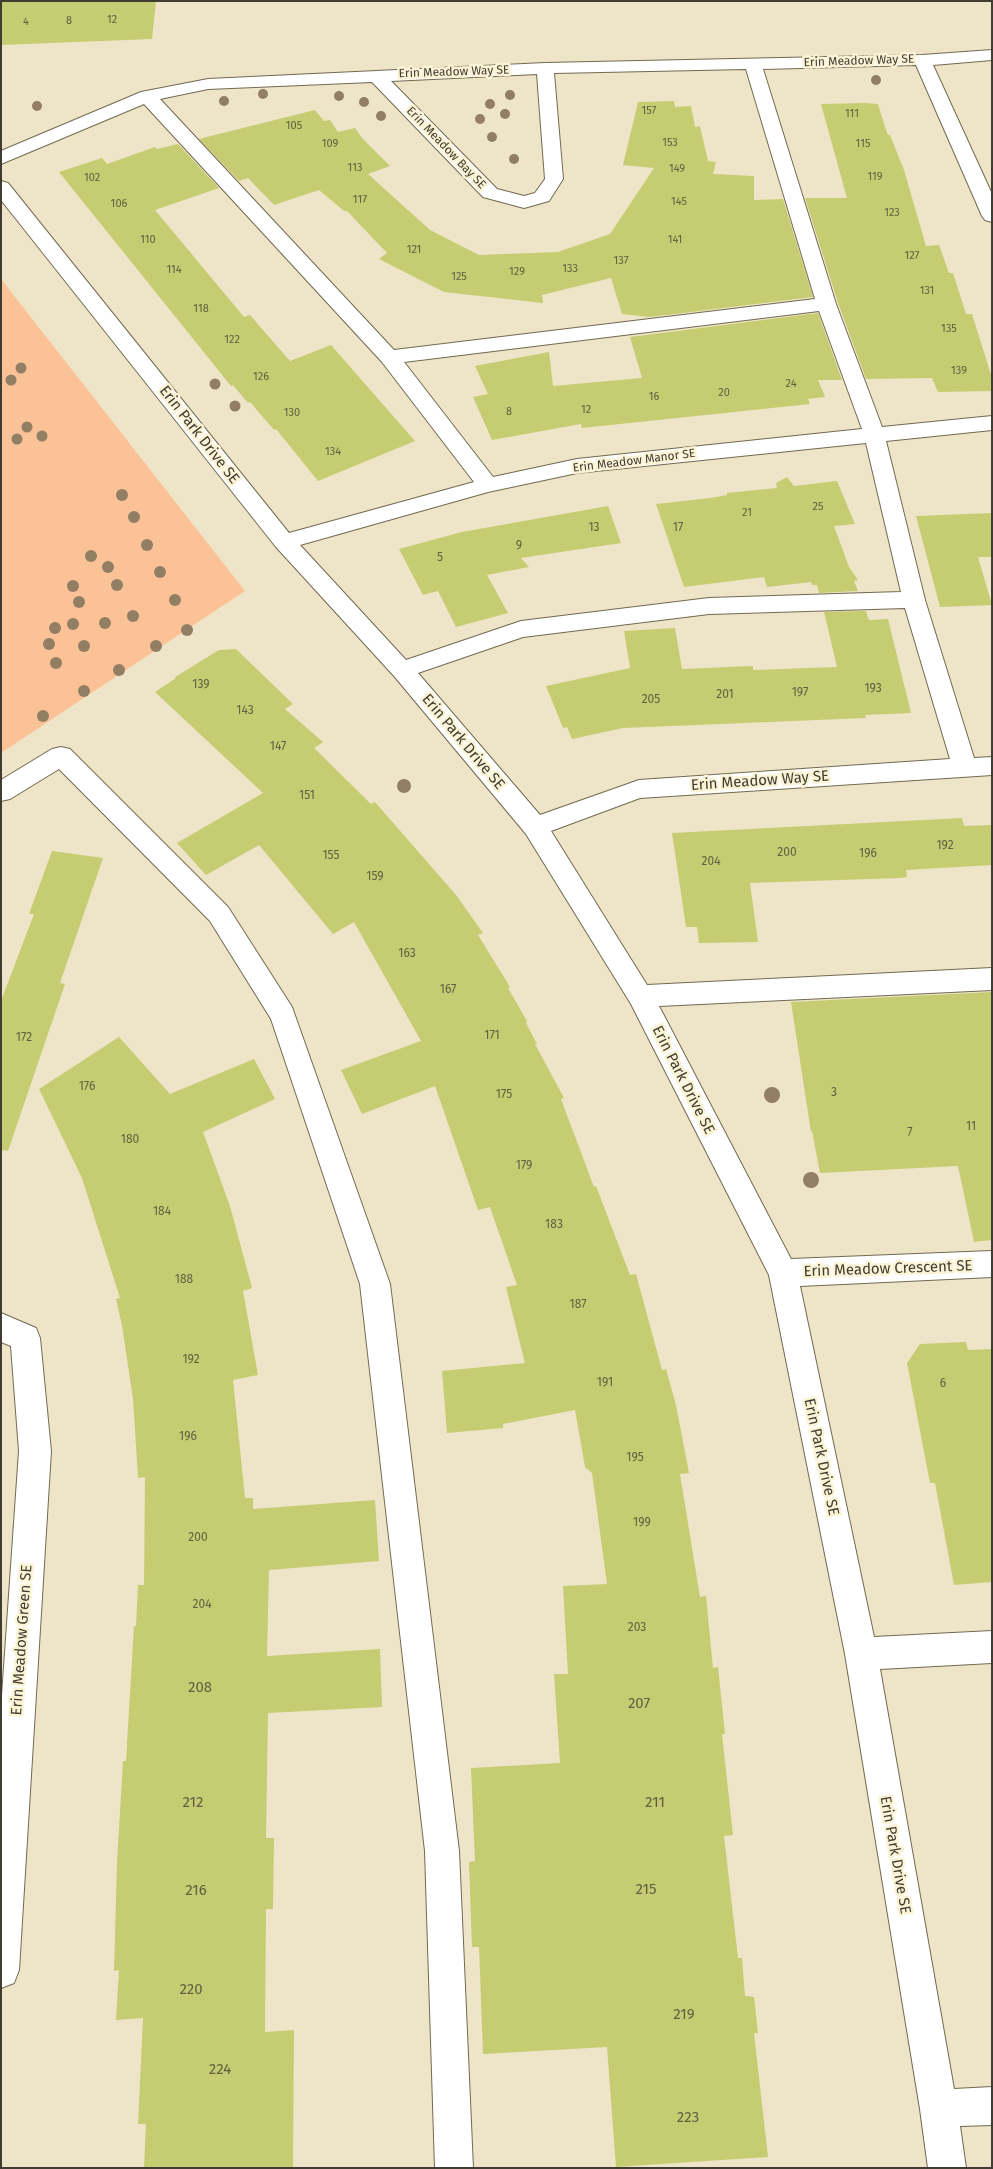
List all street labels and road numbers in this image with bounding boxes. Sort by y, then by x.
street label: Erin Meadow Way SE [803,52,915,70]
street label: Erin Meadow Way SE [398,63,510,81]
street label: Erin Meadow Bay SE [403,104,489,192]
street label: Erin Park Drive SE [155,382,243,488]
street label: Erin Meadow Manor SE [572,446,696,476]
street label: Erin Park Drive SE [418,690,508,794]
street label: Erin Meadow Way SE [690,767,830,795]
street label: Erin Park Drive SE [648,1023,718,1137]
street label: Erin Meadow Crescent SE [803,1257,973,1281]
street label: Erin Park Drive SE [800,1397,842,1517]
street label: Erin Meadow Green SE [8,1564,36,1716]
street label: Erin Park Drive SE [876,1795,914,1915]

